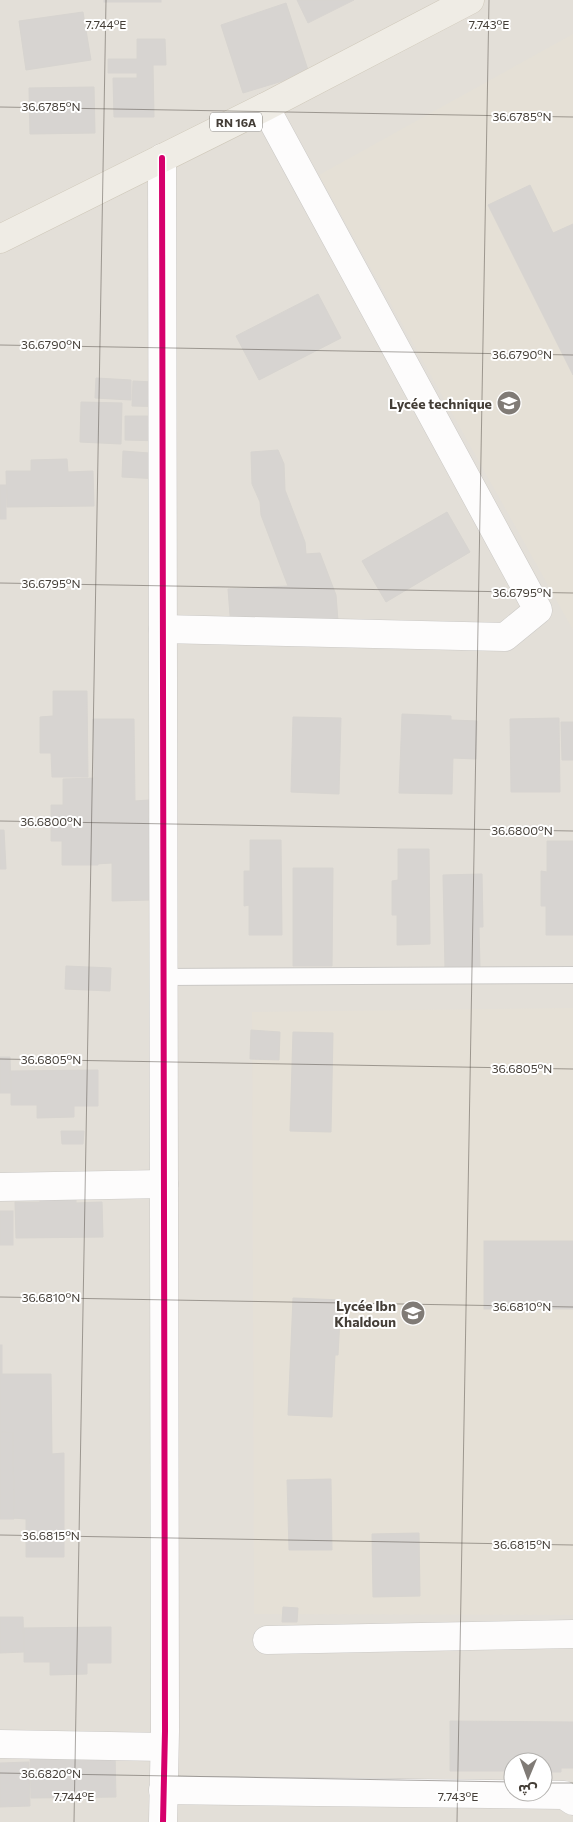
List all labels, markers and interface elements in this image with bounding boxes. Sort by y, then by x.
text: 7.744°E [86,17,127,31]
text: 7.743°E [469,17,509,31]
text: 36.6785°N [22,99,80,113]
text: 36.6785°N [493,109,551,123]
road number: RN 16A [210,112,262,132]
text: 36.6790°N [21,337,81,351]
text: 36.6790°N [492,347,552,361]
school or university icon: Lycée technique [496,390,522,416]
place label: Lycée technique [389,395,492,412]
text: 36.6795°N [22,576,80,590]
text: 36.6795°N [493,585,551,599]
text: 36.6800°N [20,814,82,828]
text: 36.6800°N [491,823,553,837]
text: 36.6805°N [21,1052,81,1066]
text: 36.6805°N [492,1061,552,1075]
text: 36.6810°N [22,1290,80,1304]
place label: Lycée Ibn Khaldoun [334,1297,396,1330]
text: 36.6810°N [493,1299,551,1313]
school or university icon: Lycée Ibn Khaldoun [400,1300,426,1326]
text: 36.6815°N [22,1528,80,1542]
text: 36.6815°N [493,1537,551,1551]
north arrow [503,1752,553,1802]
text: 36.6820°N [21,1766,81,1780]
text: ش [518,1782,538,1799]
text: 7.744°E [54,1789,95,1803]
text: 7.743°E [438,1789,478,1803]

